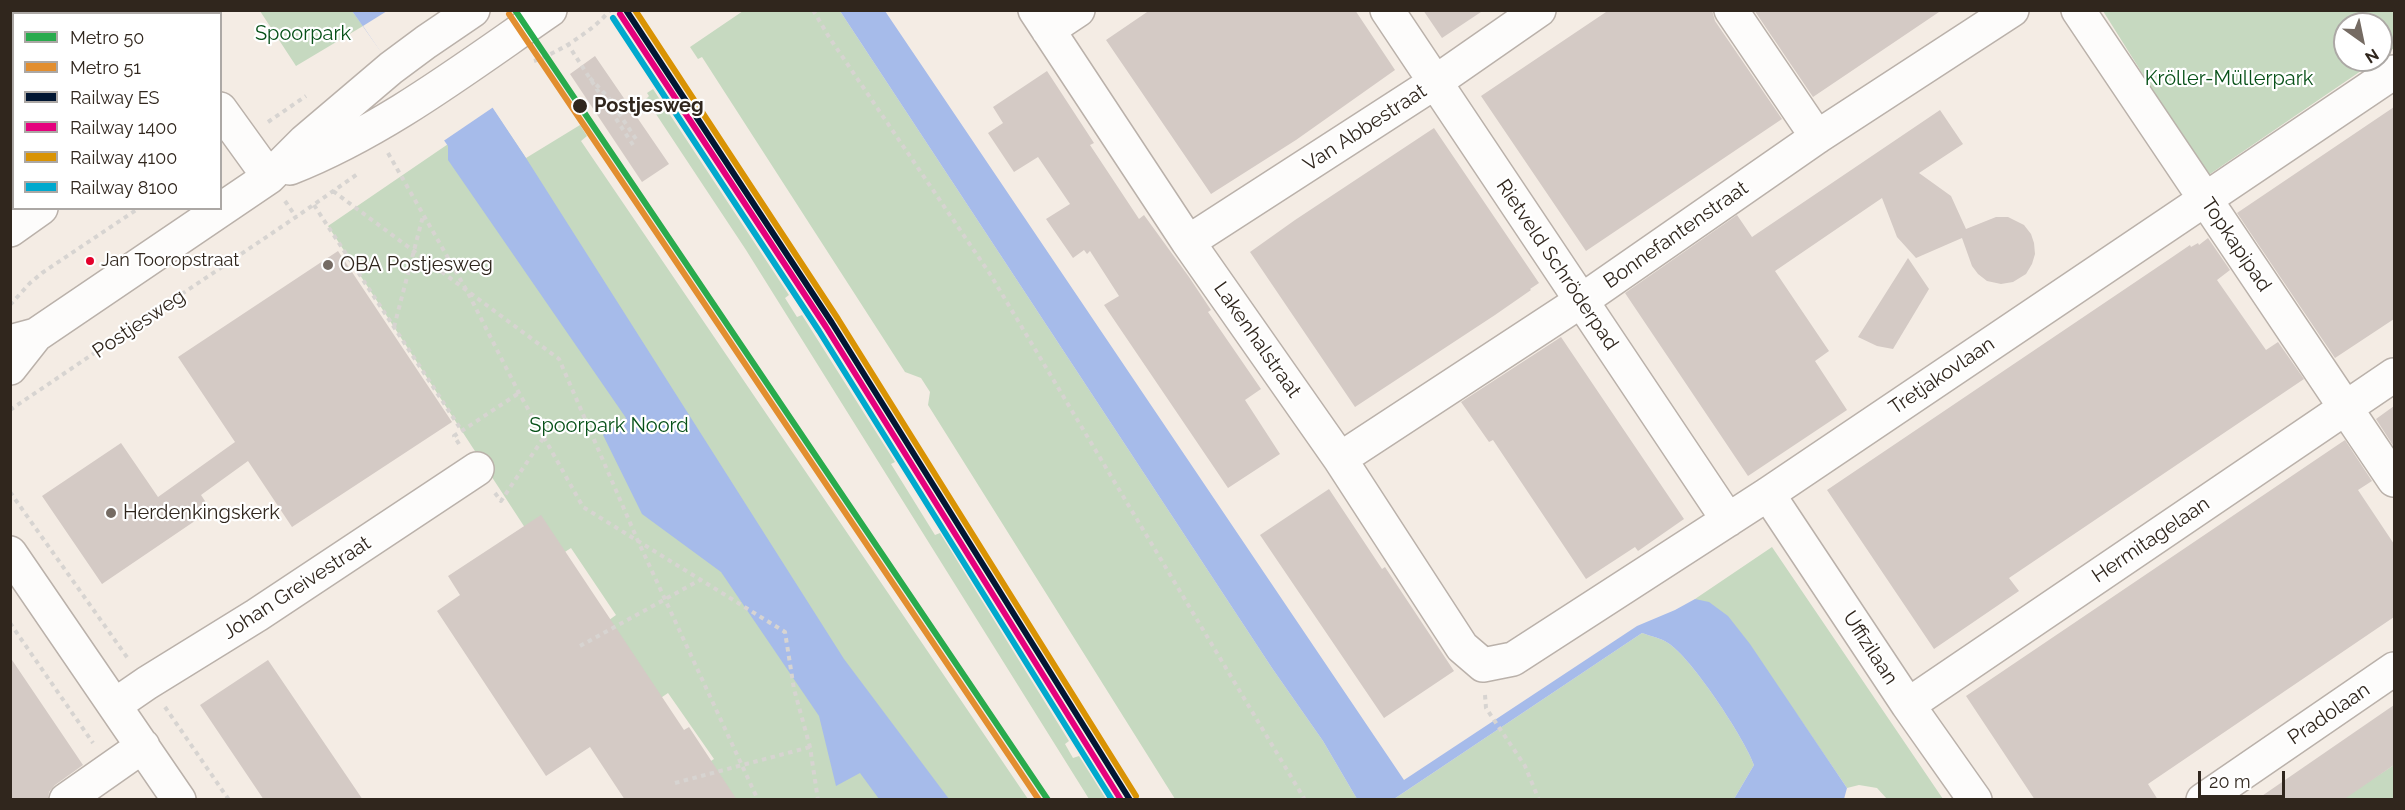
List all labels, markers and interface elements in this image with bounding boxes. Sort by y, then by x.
legend [12,12,222,210]
north arrow [2333,12,2393,72]
park label: Spoorpark [255,22,351,46]
text: Metro 50 [70,27,144,48]
text: N [2362,45,2382,67]
text: Metro 51 [70,57,141,78]
park label: Kröller-Müllerpark [2145,67,2313,91]
street label: Van Abbestraat [1299,79,1431,177]
text: Railway ES [70,87,160,108]
place label: Postjesweg [594,94,704,118]
marker: Postjesweg [571,97,589,115]
text: Railway 1400 [70,117,177,138]
text: Railway 4100 [70,147,177,168]
street label: Rietveld Schröderpad [1491,175,1623,355]
street label: Bonnefantenstraat [1599,176,1753,294]
text: Railway 8100 [70,177,178,198]
street label: Topkapipad [2196,194,2276,296]
place label: Jan Tooropstraat [101,250,239,272]
place label: OBA Postjesweg [340,253,493,277]
marker: Jan Tooropstraat [84,255,96,267]
marker: OBA Postjesweg [321,258,335,272]
street label: Lakenhalstraat [1208,278,1306,402]
street label: Postjesweg [88,284,190,364]
street label: Tretjakovlaan [1885,332,1999,420]
park label: Spoorpark Noord [529,414,689,438]
street label: Hermitagelaan [2088,492,2214,588]
place label: Herdenkingskerk [123,501,280,525]
marker: Herdenkingskerk [104,506,118,520]
street label: Johan Greivestraat [219,531,375,645]
street label: Uffizilaan [1837,607,1903,689]
street label: Pradolaan [2284,678,2374,750]
scale bar [2201,759,2288,797]
text: 20 m [2209,771,2251,792]

